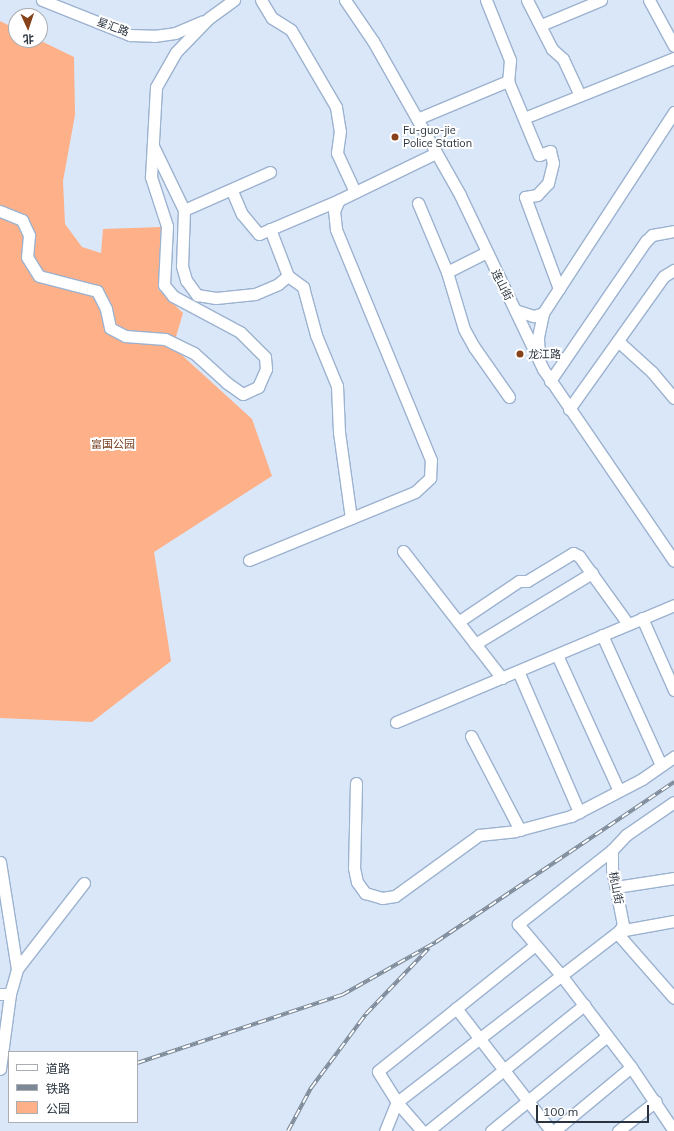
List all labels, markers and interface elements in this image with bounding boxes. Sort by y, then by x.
north arrow [8,8,48,48]
street label: 星汇路 [95,15,131,39]
text: 北 [23,32,34,46]
place label: Fu-guo-jie Police Station [403,124,472,150]
marker: Fu-guo-jie Police Station [390,132,400,142]
street label: 连山街 [489,267,515,303]
place label: 龙江路 [528,347,561,361]
marker: 龙江路 [515,349,525,359]
park label: 富国公园 [91,437,135,451]
street label: 桃山街 [606,871,626,905]
legend [8,1051,138,1123]
text: 道路 [46,1061,70,1076]
text: 铁路 [46,1081,70,1096]
scale bar [538,1097,651,1123]
text: 公园 [46,1101,70,1116]
text: 100 m [543,1104,578,1119]

